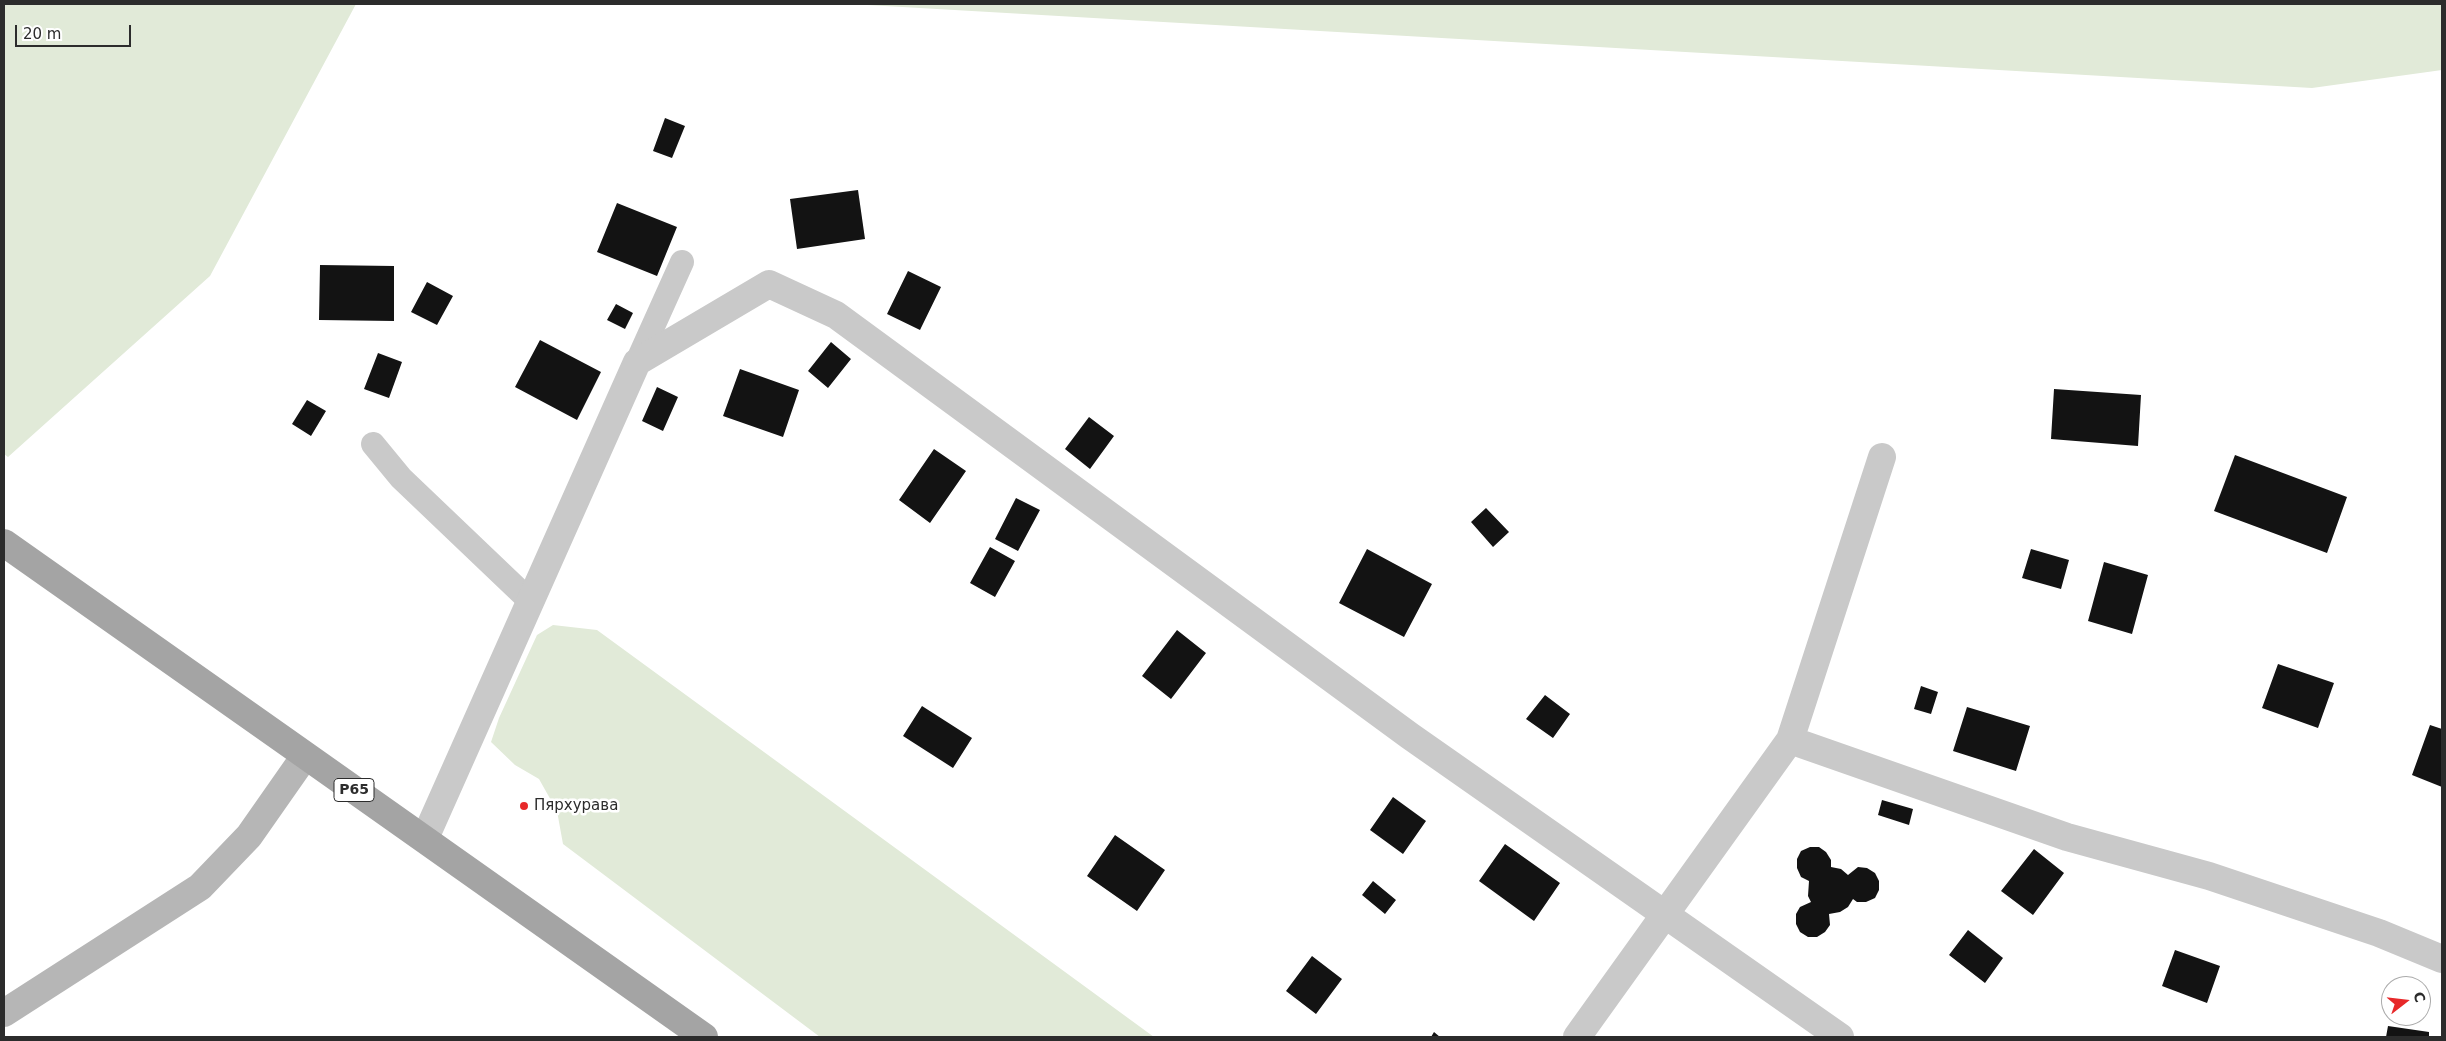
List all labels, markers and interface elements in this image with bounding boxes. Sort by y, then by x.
scale bar [18,15,134,47]
text: 20 m [23,25,61,43]
road number: Р65 [334,778,374,802]
place label: Пярхурава [534,797,618,815]
marker: Пярхурава [518,800,530,812]
north arrow [2381,976,2431,1026]
text: С [2410,990,2429,1004]

